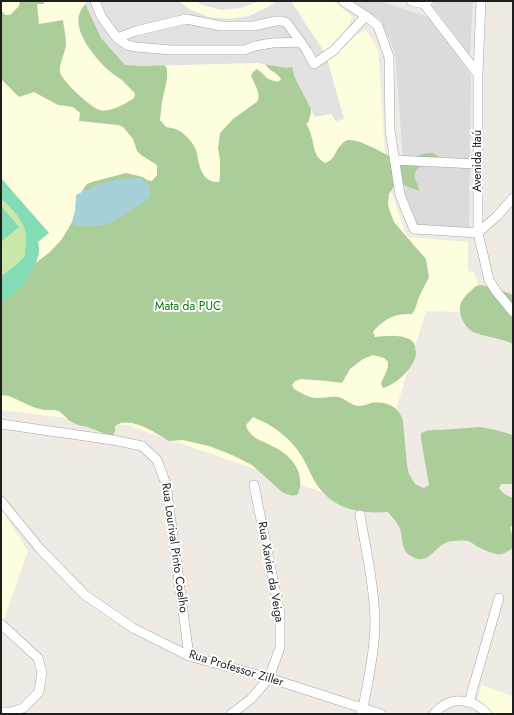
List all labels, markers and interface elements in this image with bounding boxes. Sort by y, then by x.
street label: Avenida Itaú [471,130,485,192]
park label: Mata da PUC [155,300,221,314]
street label: Rua Lourival Pinto Coelho [158,482,190,614]
street label: Rua Xavier da Veiga [254,520,286,624]
street label: Rua Professor Ziller [187,648,285,690]

